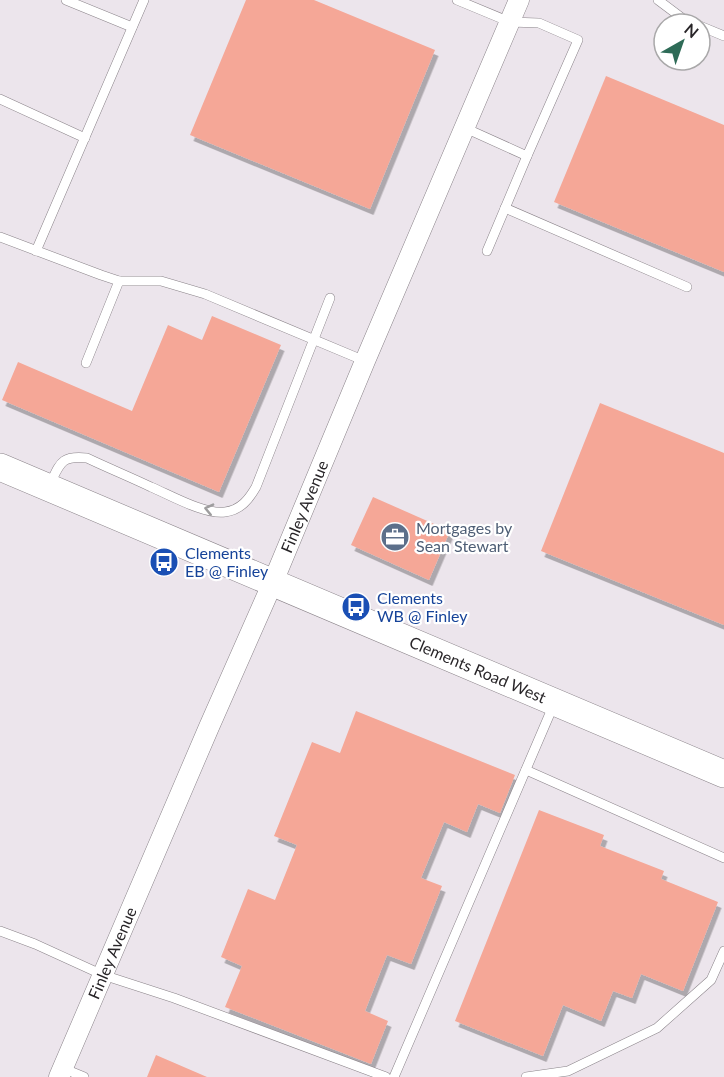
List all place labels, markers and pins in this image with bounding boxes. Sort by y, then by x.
place label: Mortgages by Sean Stewart [416,518,513,555]
office icon: Mortgages by Sean Stewart [379,521,411,553]
place label: Clements EB @ Finley [185,543,269,580]
bus stop icon: Clements EB @ Finley [148,546,180,578]
place label: Clements WB @ Finley [377,588,468,625]
bus stop icon: Clements WB @ Finley [340,591,372,623]

